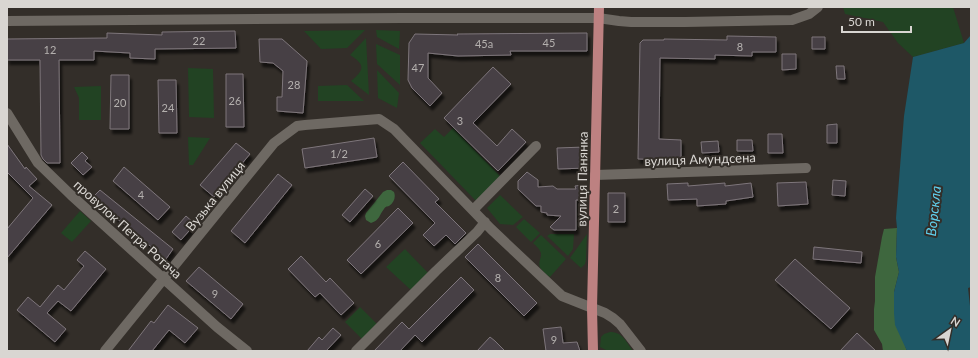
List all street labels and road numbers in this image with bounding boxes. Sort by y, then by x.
street label: вулиця Панянка [573,131,591,227]
street label: вулиця Амундсена [644,149,756,169]
street label: Вузька вулиця [182,158,248,234]
street label: провулок Петра Ротача [71,176,185,282]

